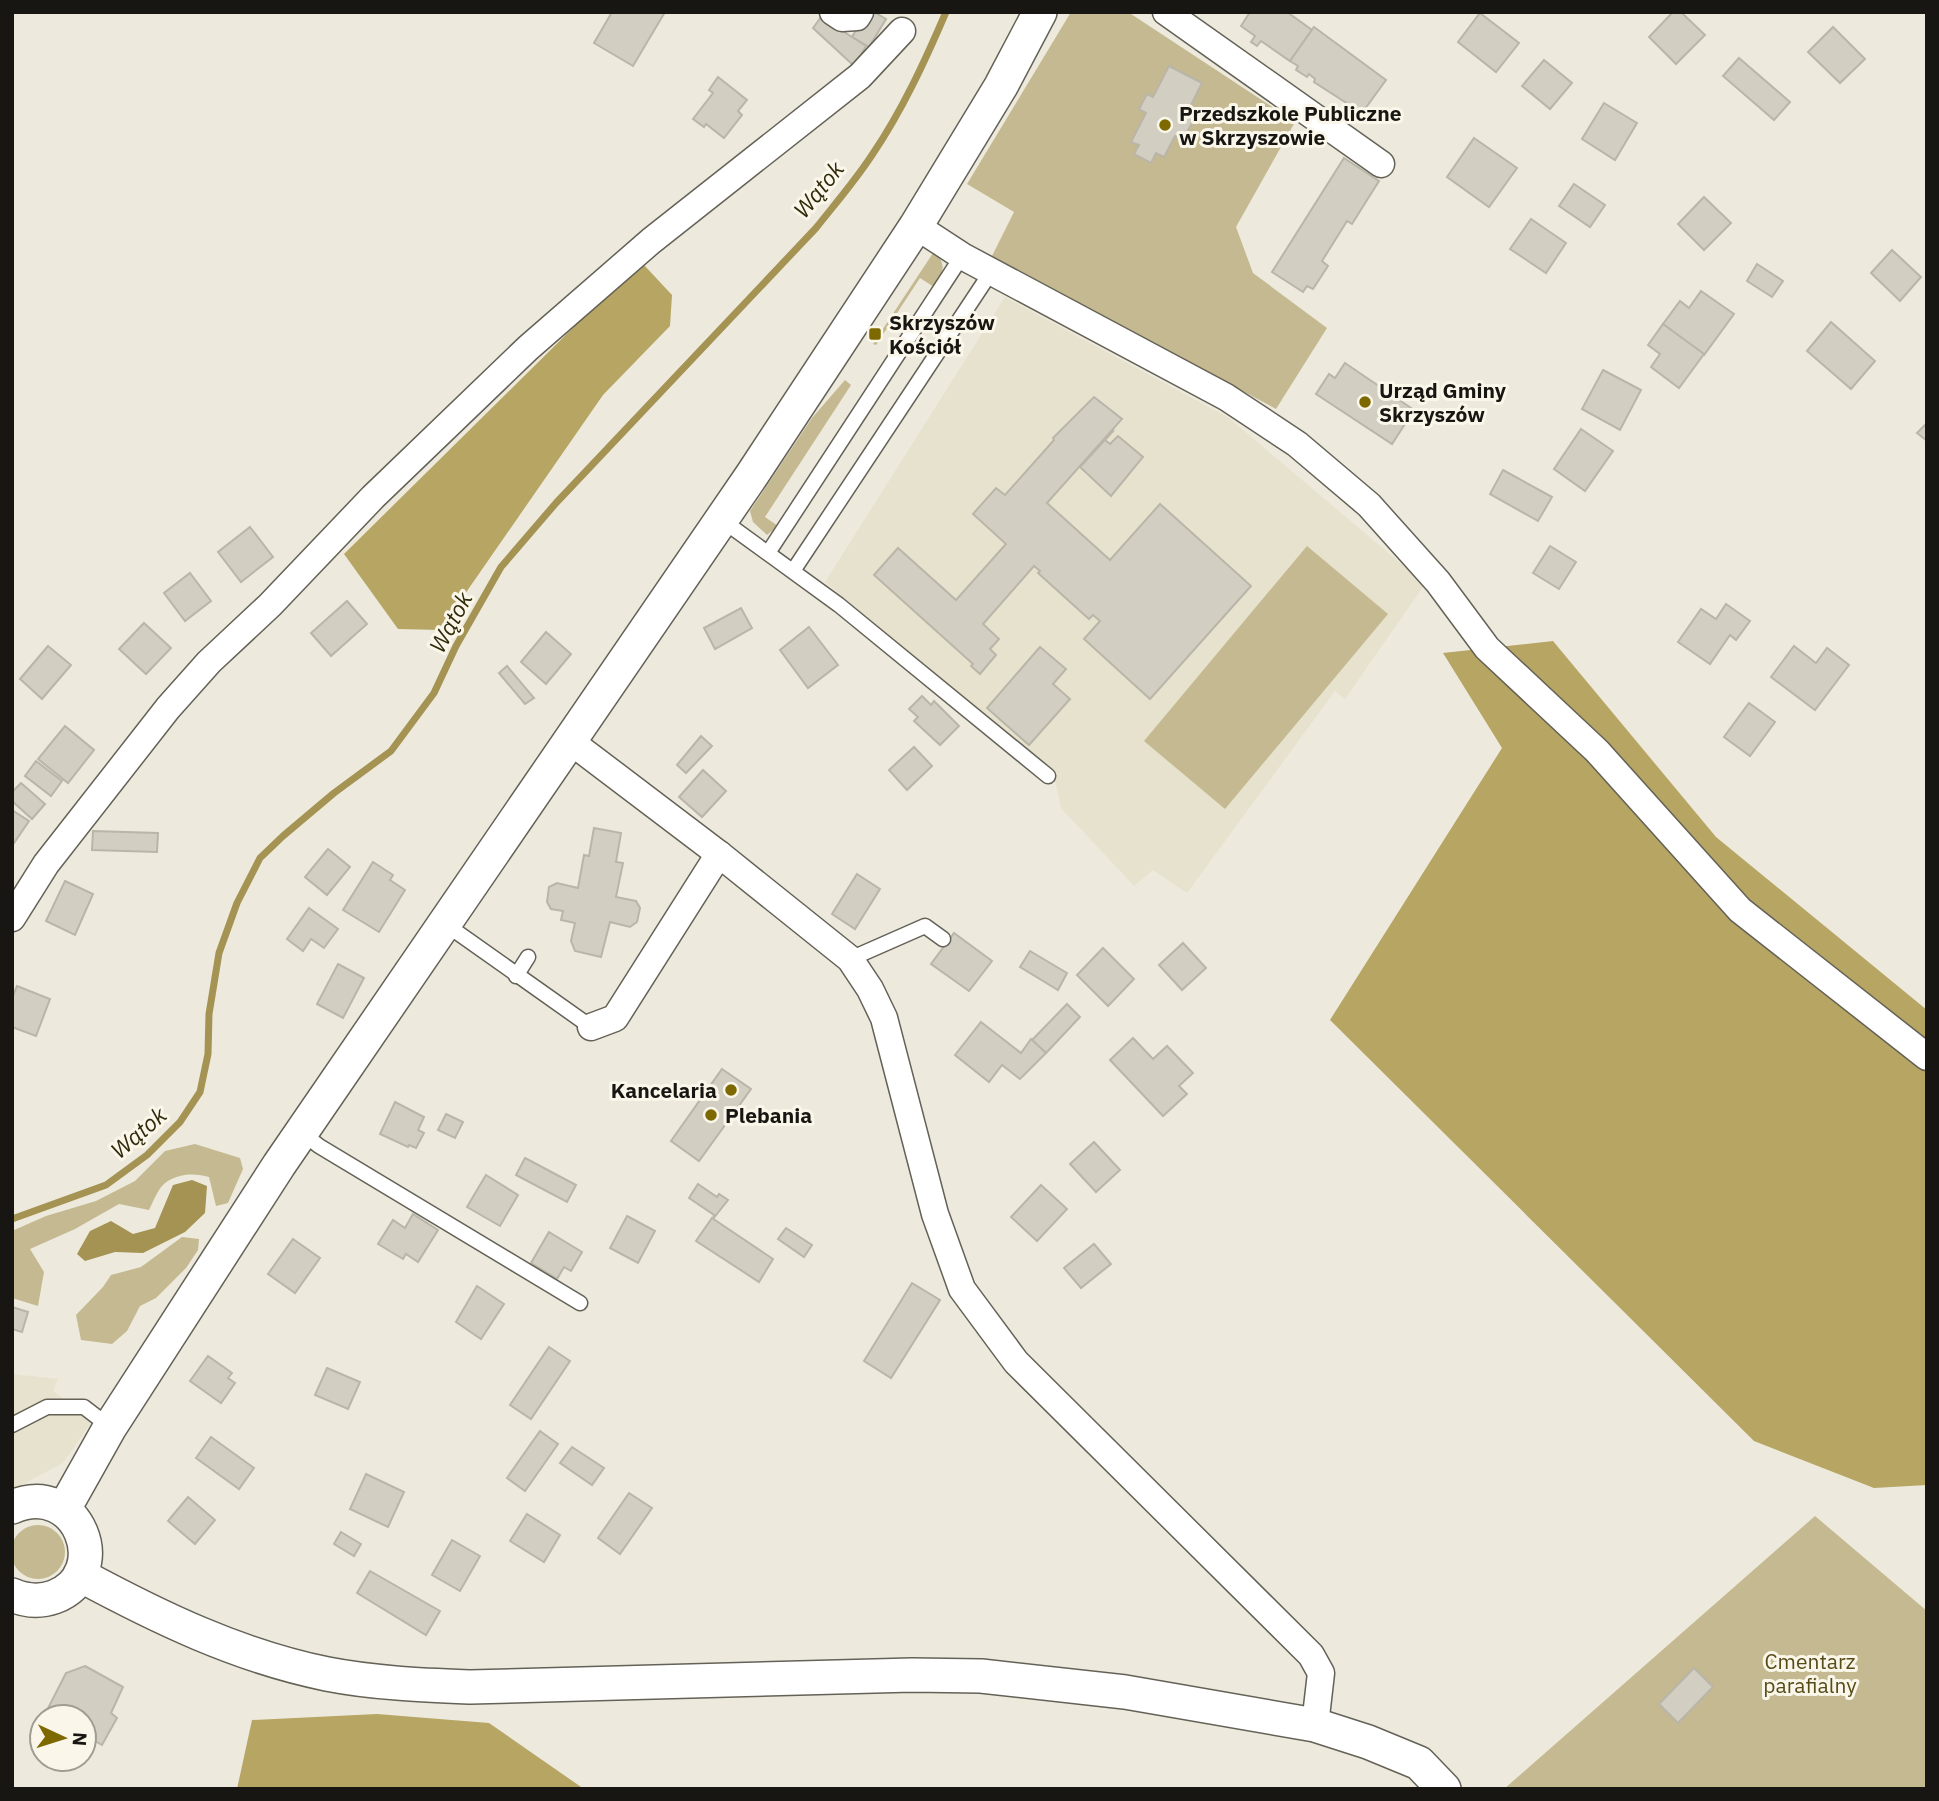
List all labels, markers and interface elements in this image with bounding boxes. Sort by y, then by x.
place label: Przedszkole Publiczne w Skrzyszowie [1179,99,1402,151]
marker: Przedszkole Publiczne w Skrzyszowie [1157,117,1173,133]
water label: Wątok [786,154,851,224]
place label: Skrzyszów Kościół [889,308,995,360]
marker: Skrzyszów Kościół [867,326,883,342]
place label: Urząd Gminy Skrzyszów [1379,376,1507,428]
marker: Urząd Gminy Skrzyszów [1357,394,1373,410]
water label: Wątok [422,585,479,658]
place label: Kancelaria [611,1076,717,1104]
marker: Kancelaria [723,1082,739,1098]
water label: Wątok [104,1099,173,1165]
place label: Plebania [725,1101,812,1129]
marker: Plebania [703,1107,719,1123]
park label: Cmentarz parafialny [1763,1647,1857,1699]
north arrow [28,1703,98,1773]
text: N [68,1731,92,1747]

